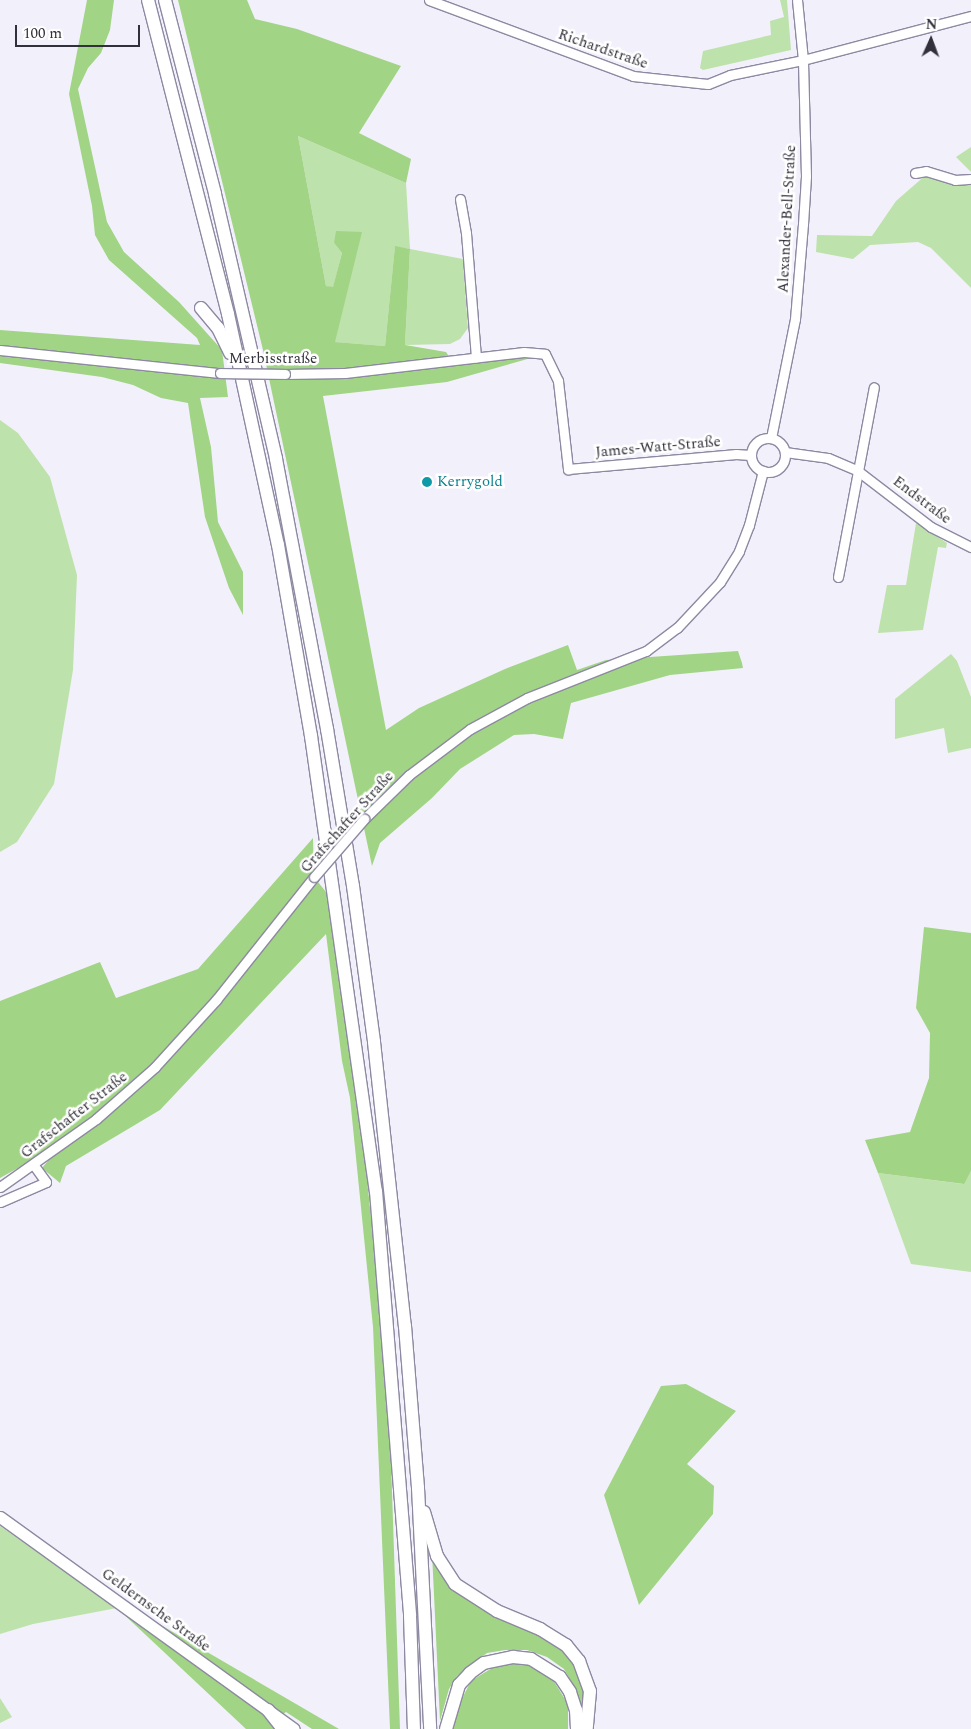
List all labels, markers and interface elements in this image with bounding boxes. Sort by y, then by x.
text: N [925,14,938,35]
scale bar [18,15,142,47]
north arrow [906,15,956,65]
text: 100 m [23,22,62,45]
street label: Richardstraße [556,25,650,73]
street label: Alexander-Bell-Straße [774,145,800,293]
street label: Merbisstraße [229,350,317,368]
street label: James-Watt-Straße [595,433,721,461]
street label: Endstraße [889,472,955,528]
place label: Kerrygold [437,473,503,491]
marker: Kerrygold [421,476,433,488]
street label: Grafschafter Straße [297,768,397,876]
street label: Grafschafter Straße [17,1068,131,1162]
street label: Geldernsche Straße [98,1564,214,1656]

